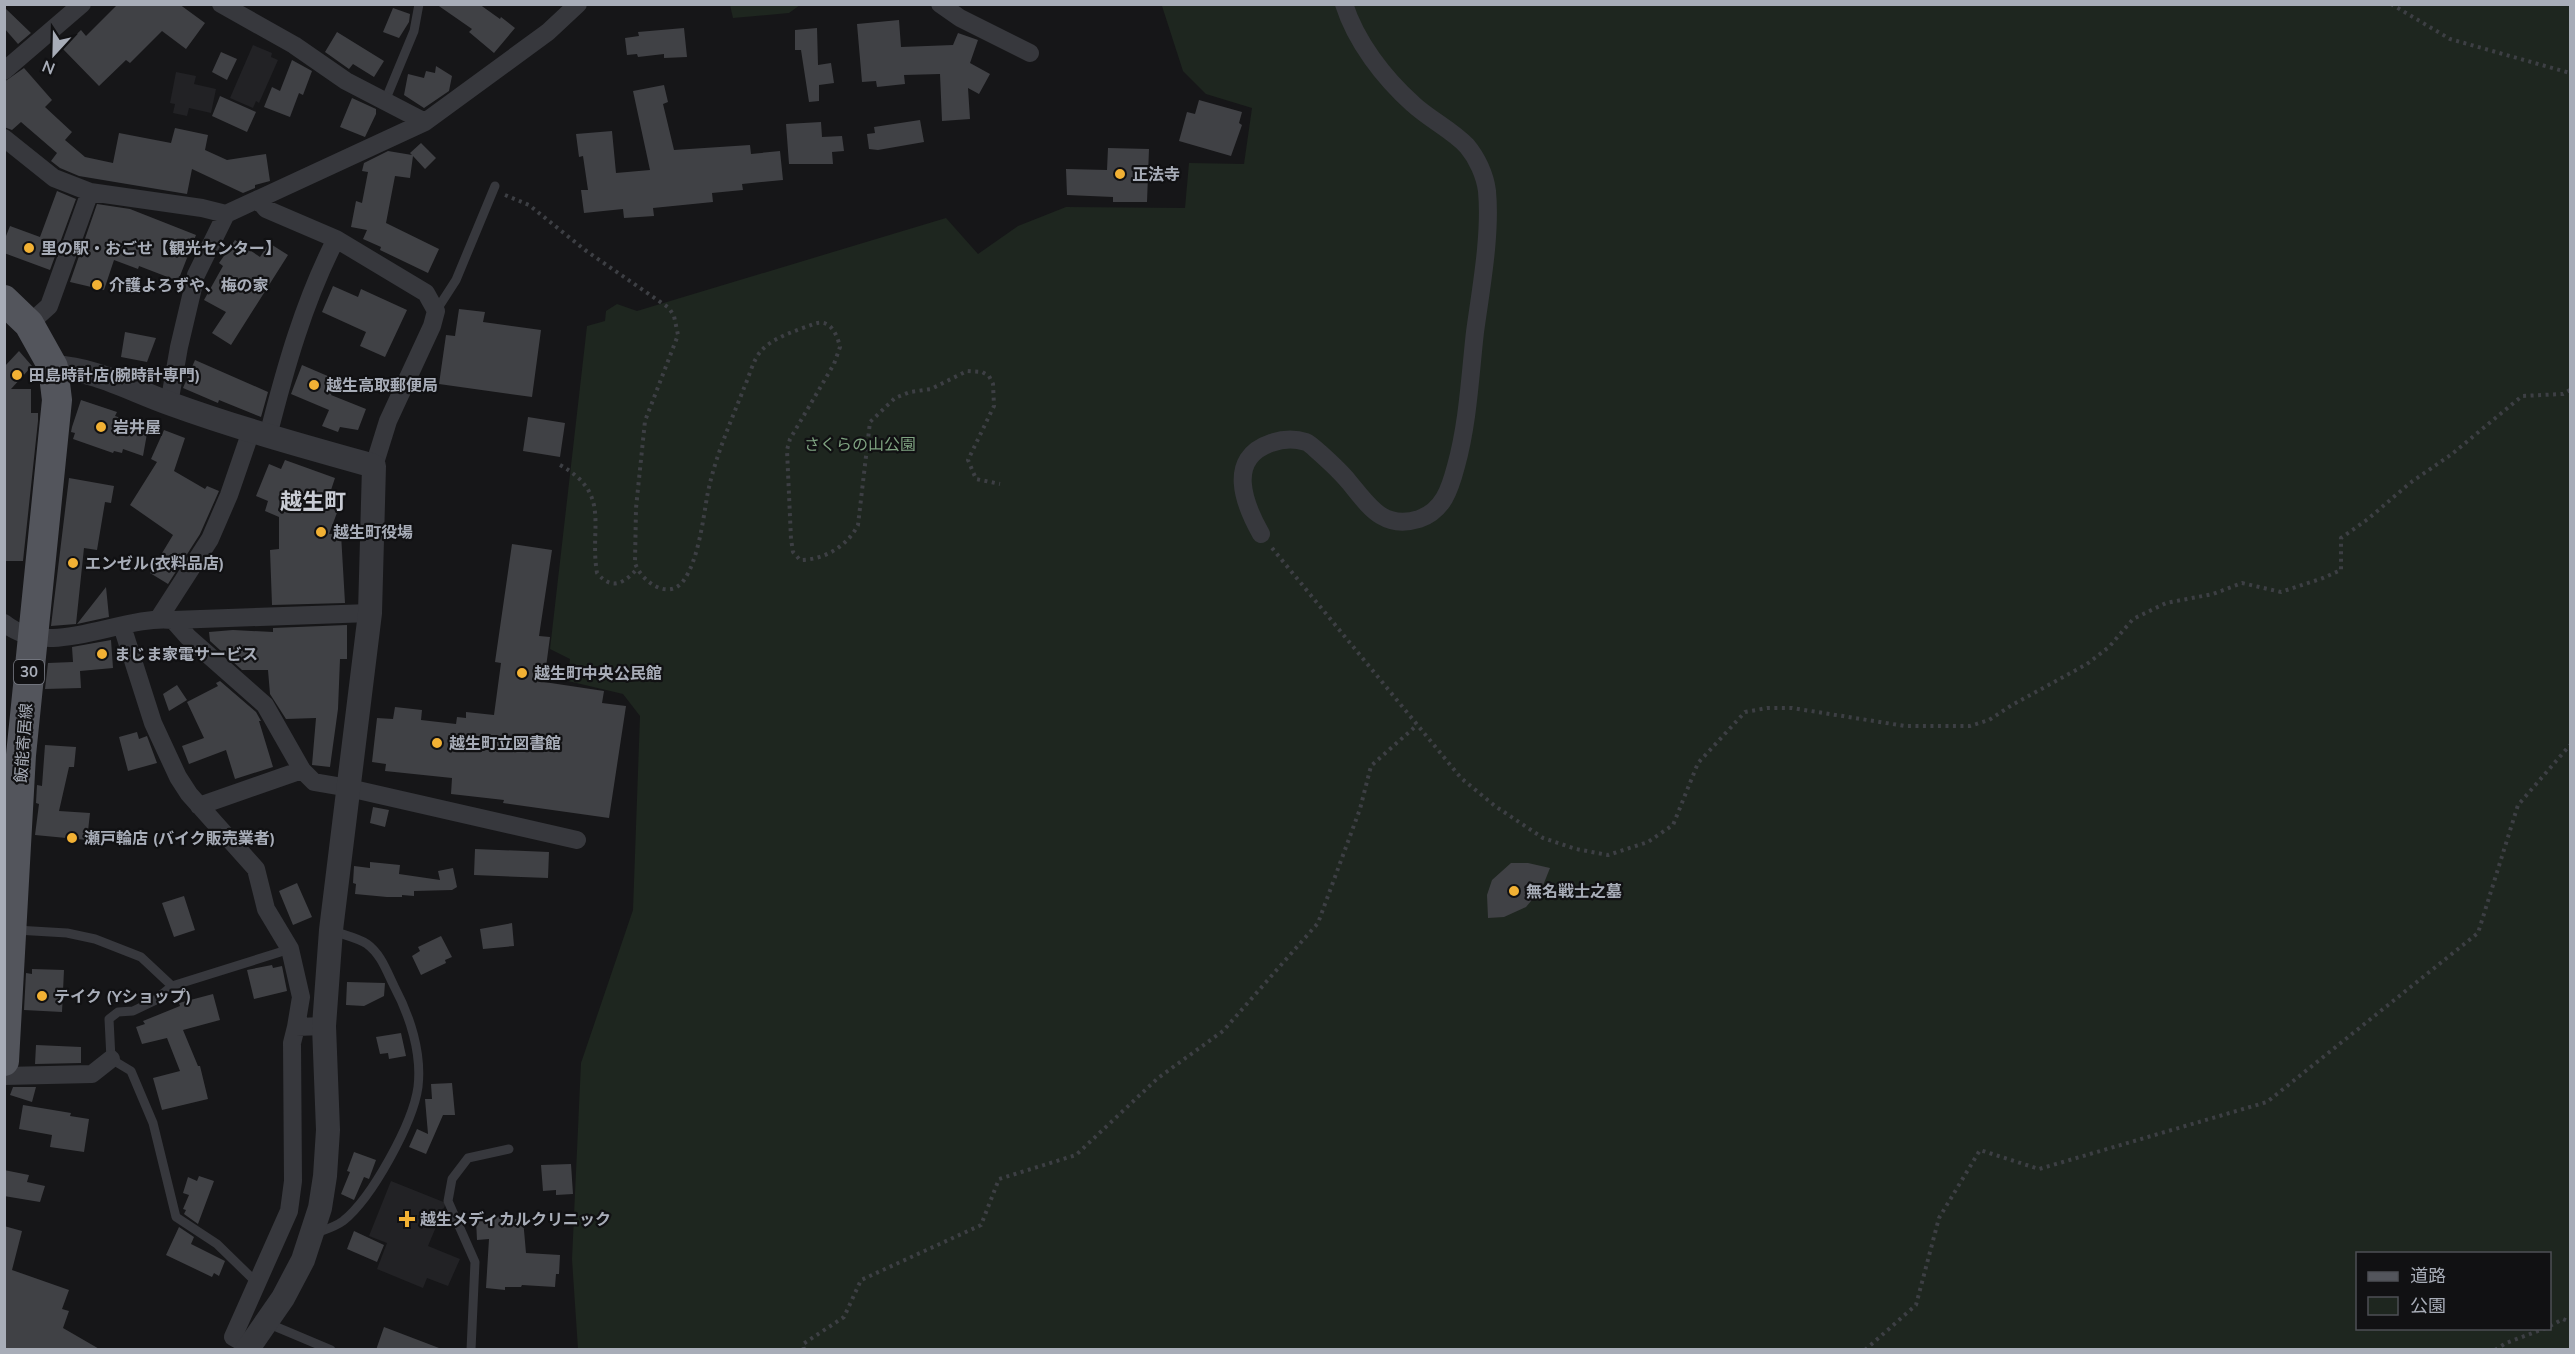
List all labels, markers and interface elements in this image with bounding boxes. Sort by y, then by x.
north arrow [24,24,84,84]
text: N [39,56,58,79]
place label: 正法寺 [1132,164,1180,184]
marker: 正法寺 [1113,167,1127,181]
place label: 里の駅・おごせ【観光センター】 [41,238,281,258]
marker: 里の駅・おごせ【観光センター】 [22,241,36,255]
place label: 介護よろずや、梅の家 [109,275,269,295]
marker: 介護よろずや、梅の家 [90,278,104,292]
place label: 田島時計店(腕時計専門) [29,365,200,385]
marker: 田島時計店(腕時計専門) [10,368,24,382]
place label: 越生高取郵便局 [326,375,438,395]
marker: 越生高取郵便局 [307,378,321,392]
place label: 岩井屋 [113,417,161,437]
marker: 岩井屋 [94,420,108,434]
park label: さくらの山公園 [804,434,916,454]
district label: 越生町 [280,487,346,515]
place label: 越生町役場 [333,522,413,542]
marker: 越生町役場 [314,525,328,539]
place label: エンゼル(衣料品店) [85,553,224,573]
marker: エンゼル(衣料品店) [66,556,80,570]
place label: まじま家電サービス [114,644,258,664]
marker: まじま家電サービス [95,647,109,661]
road number: 30 [14,660,44,684]
place label: 越生町中央公民館 [534,663,662,683]
marker: 越生町中央公民館 [515,666,529,680]
street label: 飯能寄居線 [10,702,36,784]
place label: 越生町立図書館 [449,733,561,753]
marker: 越生町立図書館 [430,736,444,750]
place label: 瀬戸輪店 (バイク販売業者) [84,828,275,848]
marker: 瀬戸輪店 (バイク販売業者) [65,831,79,845]
place label: 無名戦士之墓 [1526,881,1622,901]
marker: 無名戦士之墓 [1507,884,1521,898]
place label: テイク (Yショップ) [54,986,192,1006]
marker: テイク (Yショップ) [35,989,49,1003]
place label: 越生メディカルクリニック [420,1209,611,1229]
marker: 越生メディカルクリニック [398,1210,416,1228]
legend [2356,1252,2551,1330]
text: 道路 [2410,1264,2446,1287]
text: 公園 [2410,1294,2446,1317]

